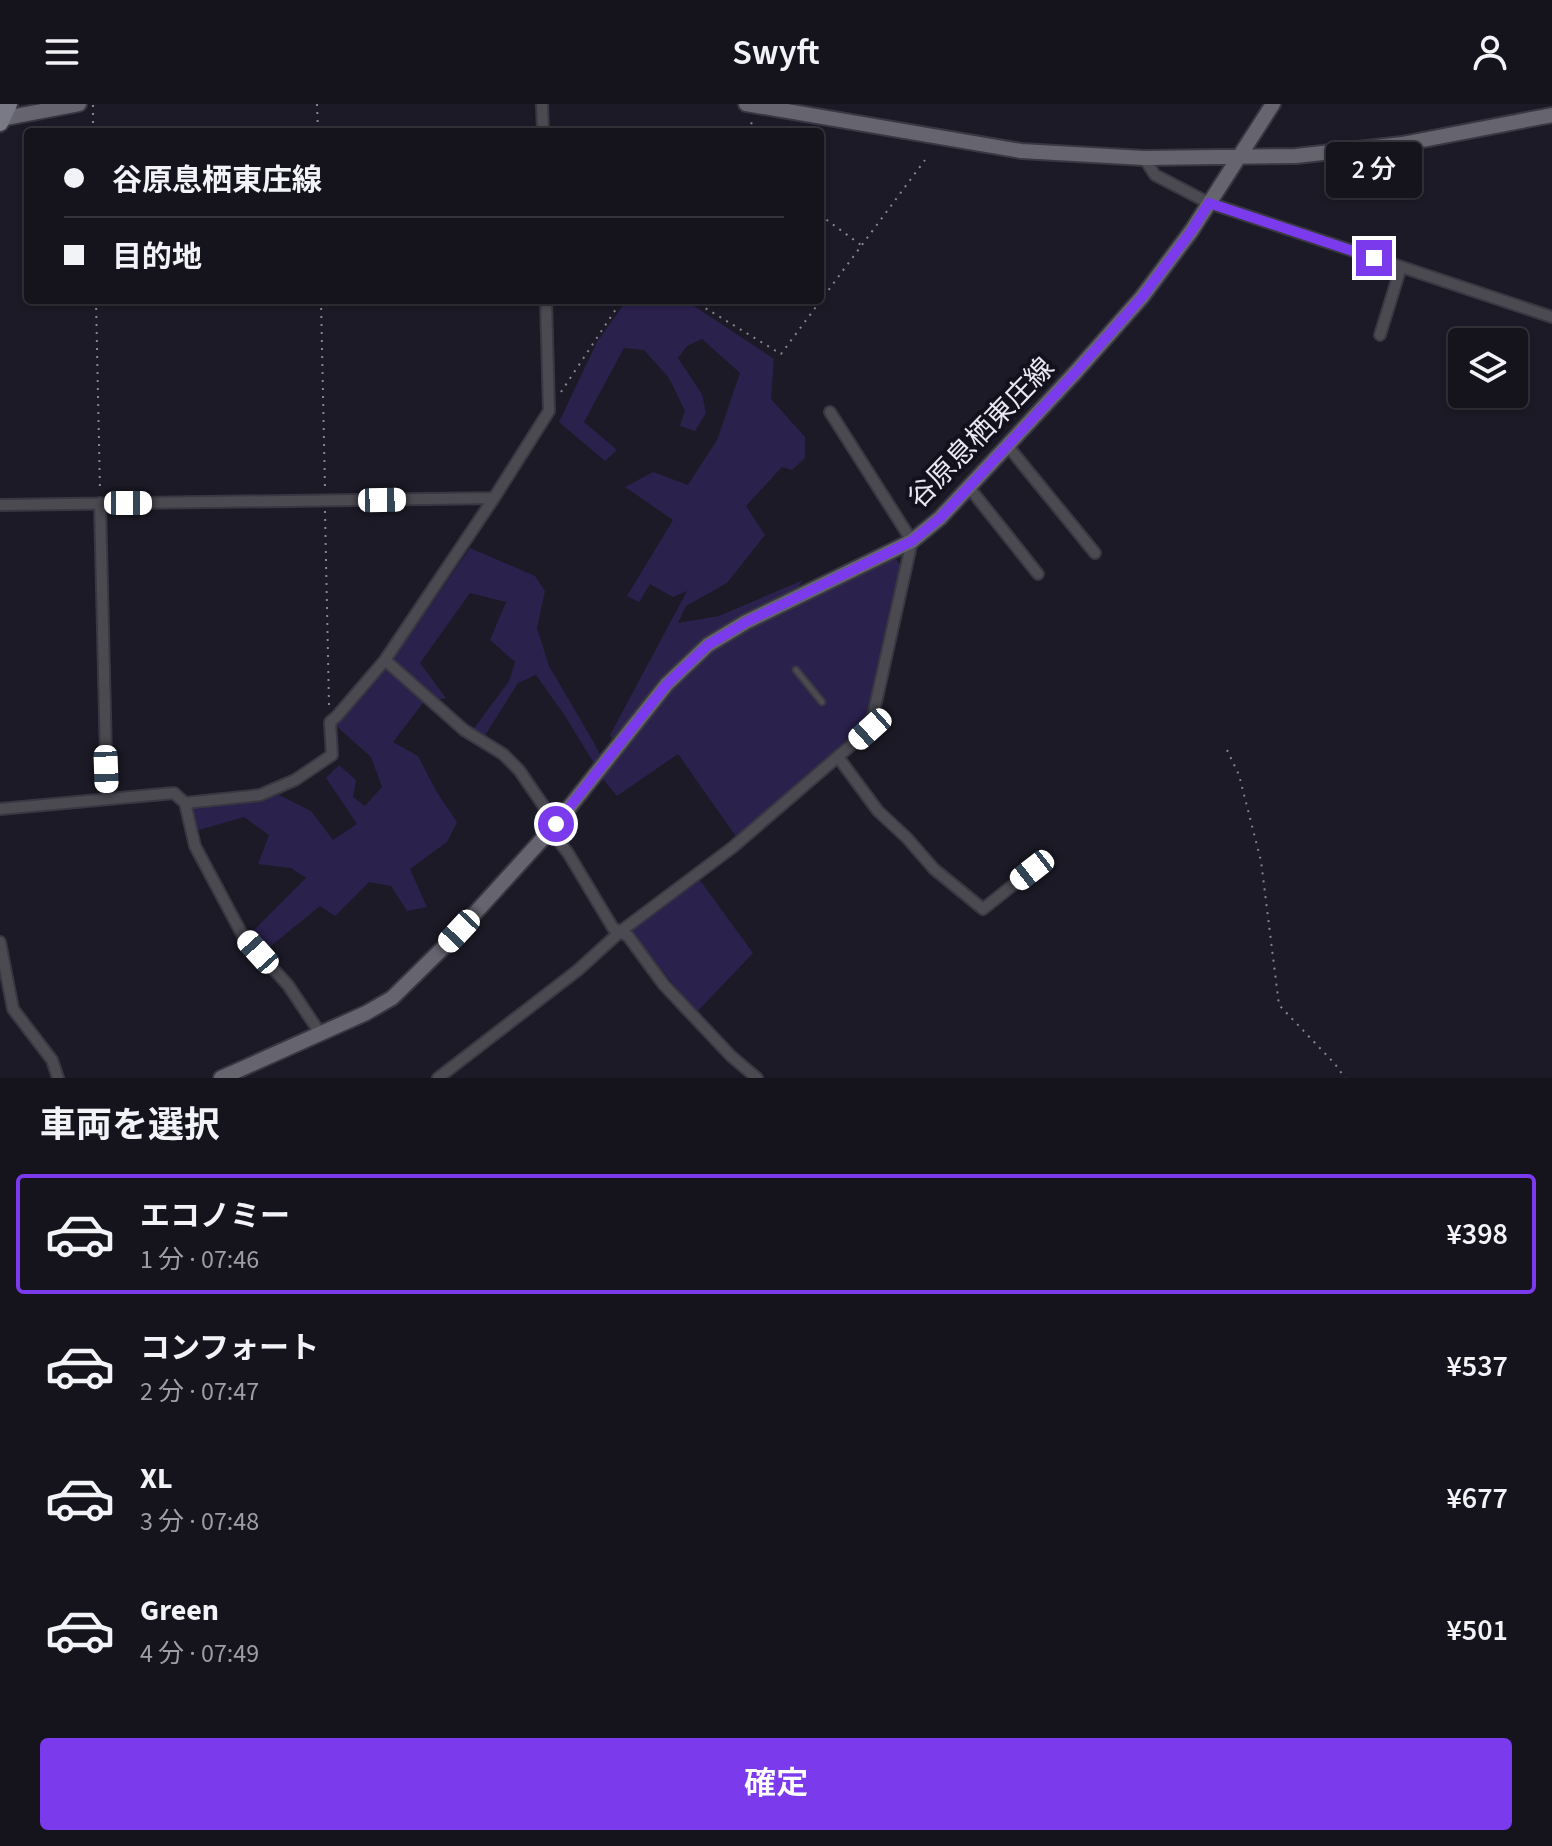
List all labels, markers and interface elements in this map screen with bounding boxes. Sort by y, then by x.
text: Swyft [732,27,820,78]
icon: menu [40,30,84,74]
icon: person [1468,30,1512,74]
callout: 2 分 [1326,142,1422,198]
text: 2 分 [1352,151,1396,188]
text: 谷原息栖東庄線 [112,159,322,202]
text: 目的地 [112,236,202,279]
route end [1356,240,1392,276]
map controls [1448,328,1528,408]
button: layers [1448,328,1528,408]
street label: 谷原息栖東庄線 [899,349,1063,517]
car [358,488,406,512]
car [104,491,152,515]
car [844,704,896,754]
car [93,745,119,793]
route start [538,806,574,842]
car [1006,846,1058,894]
car [434,905,484,957]
car [233,926,283,978]
text: 車両を選択 [40,1100,220,1151]
text: エコノミー [140,1195,290,1238]
icon: car [44,1198,116,1270]
text: ¥398 [1446,1213,1508,1256]
text: 1 分 · 07:46 [140,1241,259,1278]
text: コンフォート [140,1327,319,1370]
icon: car [44,1330,116,1402]
text: ¥537 [1446,1345,1508,1388]
text: 2 分 · 07:47 [140,1373,259,1410]
text: XL [140,1457,173,1500]
icon: car [44,1462,116,1534]
text: ¥677 [1446,1477,1508,1520]
text: 3 分 · 07:48 [140,1503,259,1540]
text: Green [140,1589,219,1632]
icon: car [44,1594,116,1666]
text: ¥501 [1446,1609,1508,1652]
text: 4 分 · 07:49 [140,1635,259,1672]
button: 確定 [40,1738,1512,1830]

